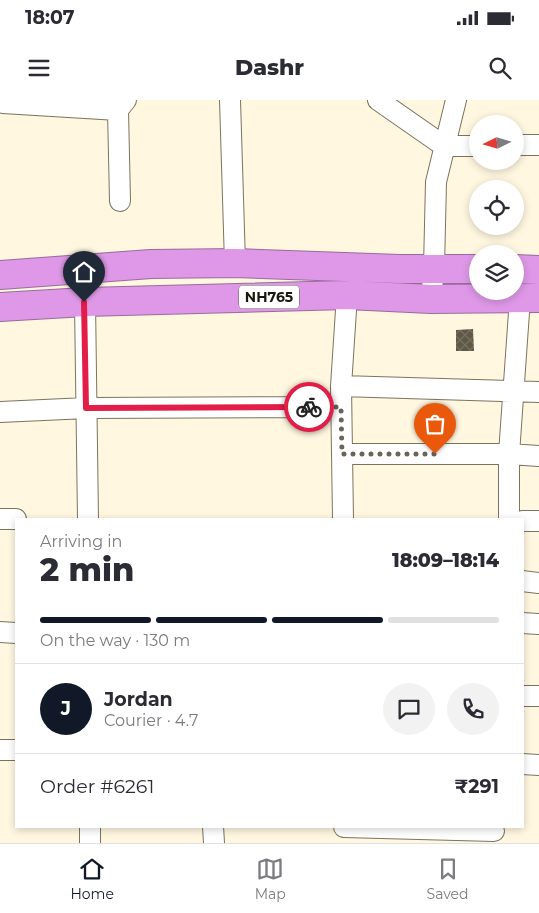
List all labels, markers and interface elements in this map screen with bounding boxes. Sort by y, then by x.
text: 18:07 [25,6,75,29]
icon: menu [25,54,53,82]
text: Dashr [235,54,304,81]
icon: search [486,54,514,82]
north arrow [469,115,524,170]
map controls [469,115,524,300]
button: locate [469,180,524,235]
button: layers [469,245,524,300]
pin [63,251,105,302]
icon: home [70,258,98,286]
road number: NH765 [239,286,299,308]
courier [284,382,334,432]
icon: bike [295,393,323,421]
pin [414,403,456,454]
icon: bag [421,410,449,438]
text: Arriving in [40,532,122,551]
text: 18:09–18:14 [392,549,499,572]
text: 2 min [40,550,134,589]
text: On the way · 130 m [40,631,190,650]
button: chat [383,683,435,735]
button: phone [447,683,499,735]
text: Jordan [104,688,173,711]
text: J [61,697,71,720]
text: Courier · 4.7 [104,711,198,730]
text: Order #6261 [40,775,154,798]
text: ₹291 [455,775,499,798]
tab: Home [70,855,114,903]
tab: Map [255,855,286,903]
tab: Saved [427,855,469,903]

